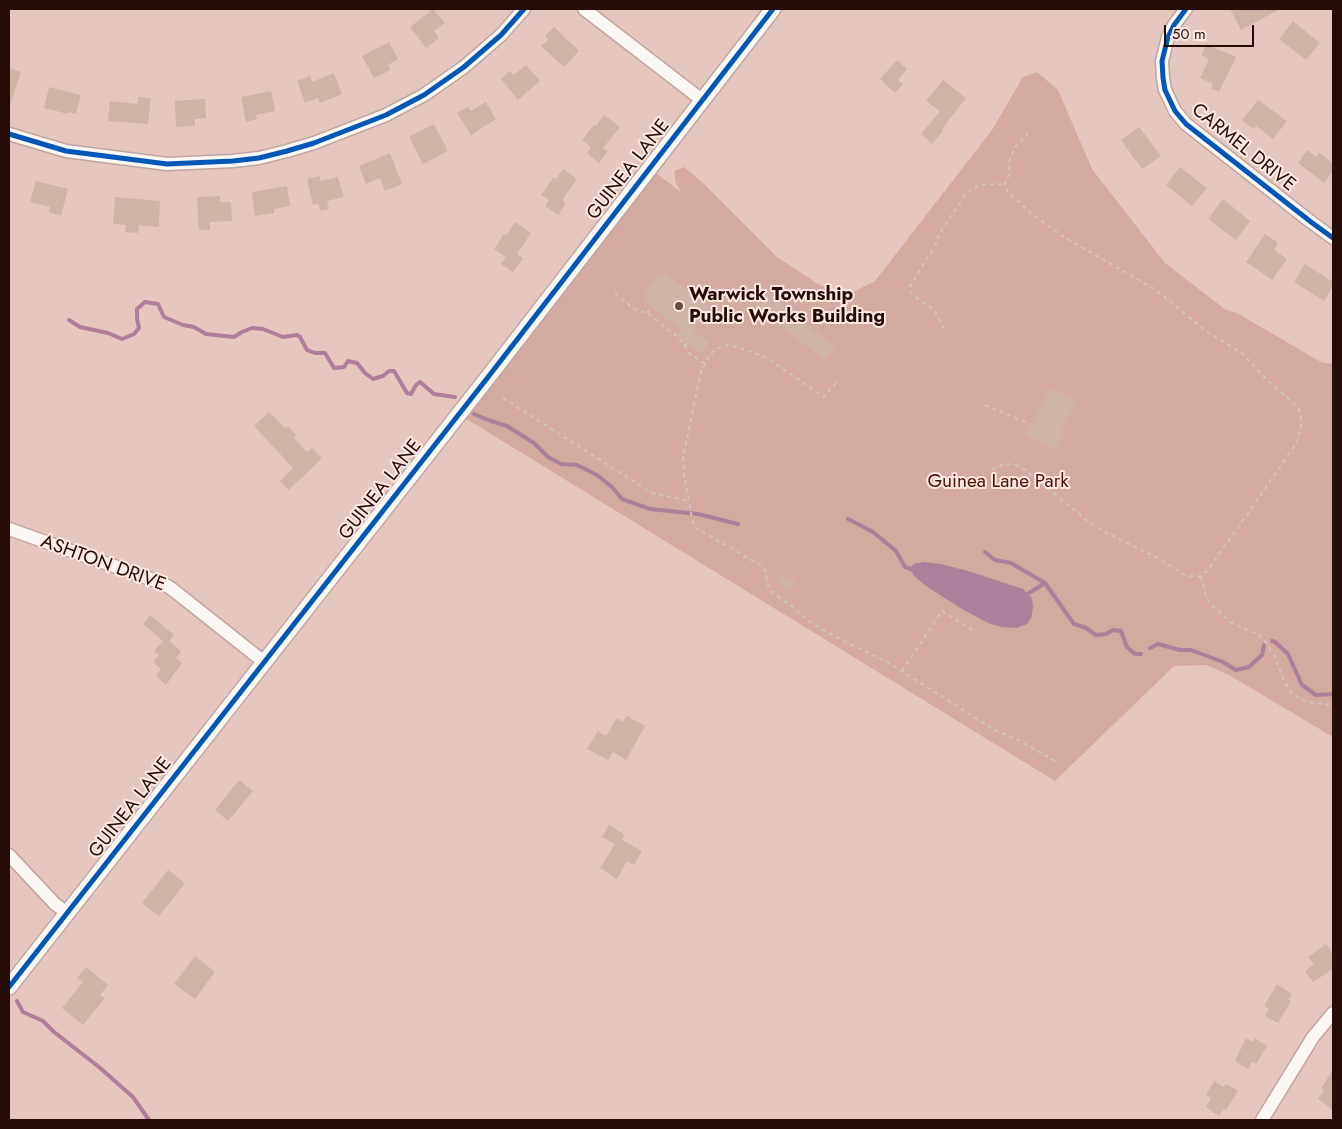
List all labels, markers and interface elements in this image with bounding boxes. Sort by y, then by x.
scale bar [1167,15,1257,47]
text: 50 m [1172,23,1206,45]
street label: CARMEL DRIVE [1186,99,1300,197]
street label: GUINEA LANE [583,115,675,225]
place label: Warwick Township Public Works Building [689,284,885,328]
marker: Warwick Township Public Works Building [673,300,685,312]
street label: GUINEA LANE [335,435,427,545]
park label: Guinea Lane Park [927,471,1069,493]
street label: ASHTON DRIVE [38,531,168,597]
street label: GUINEA LANE [85,753,177,863]

